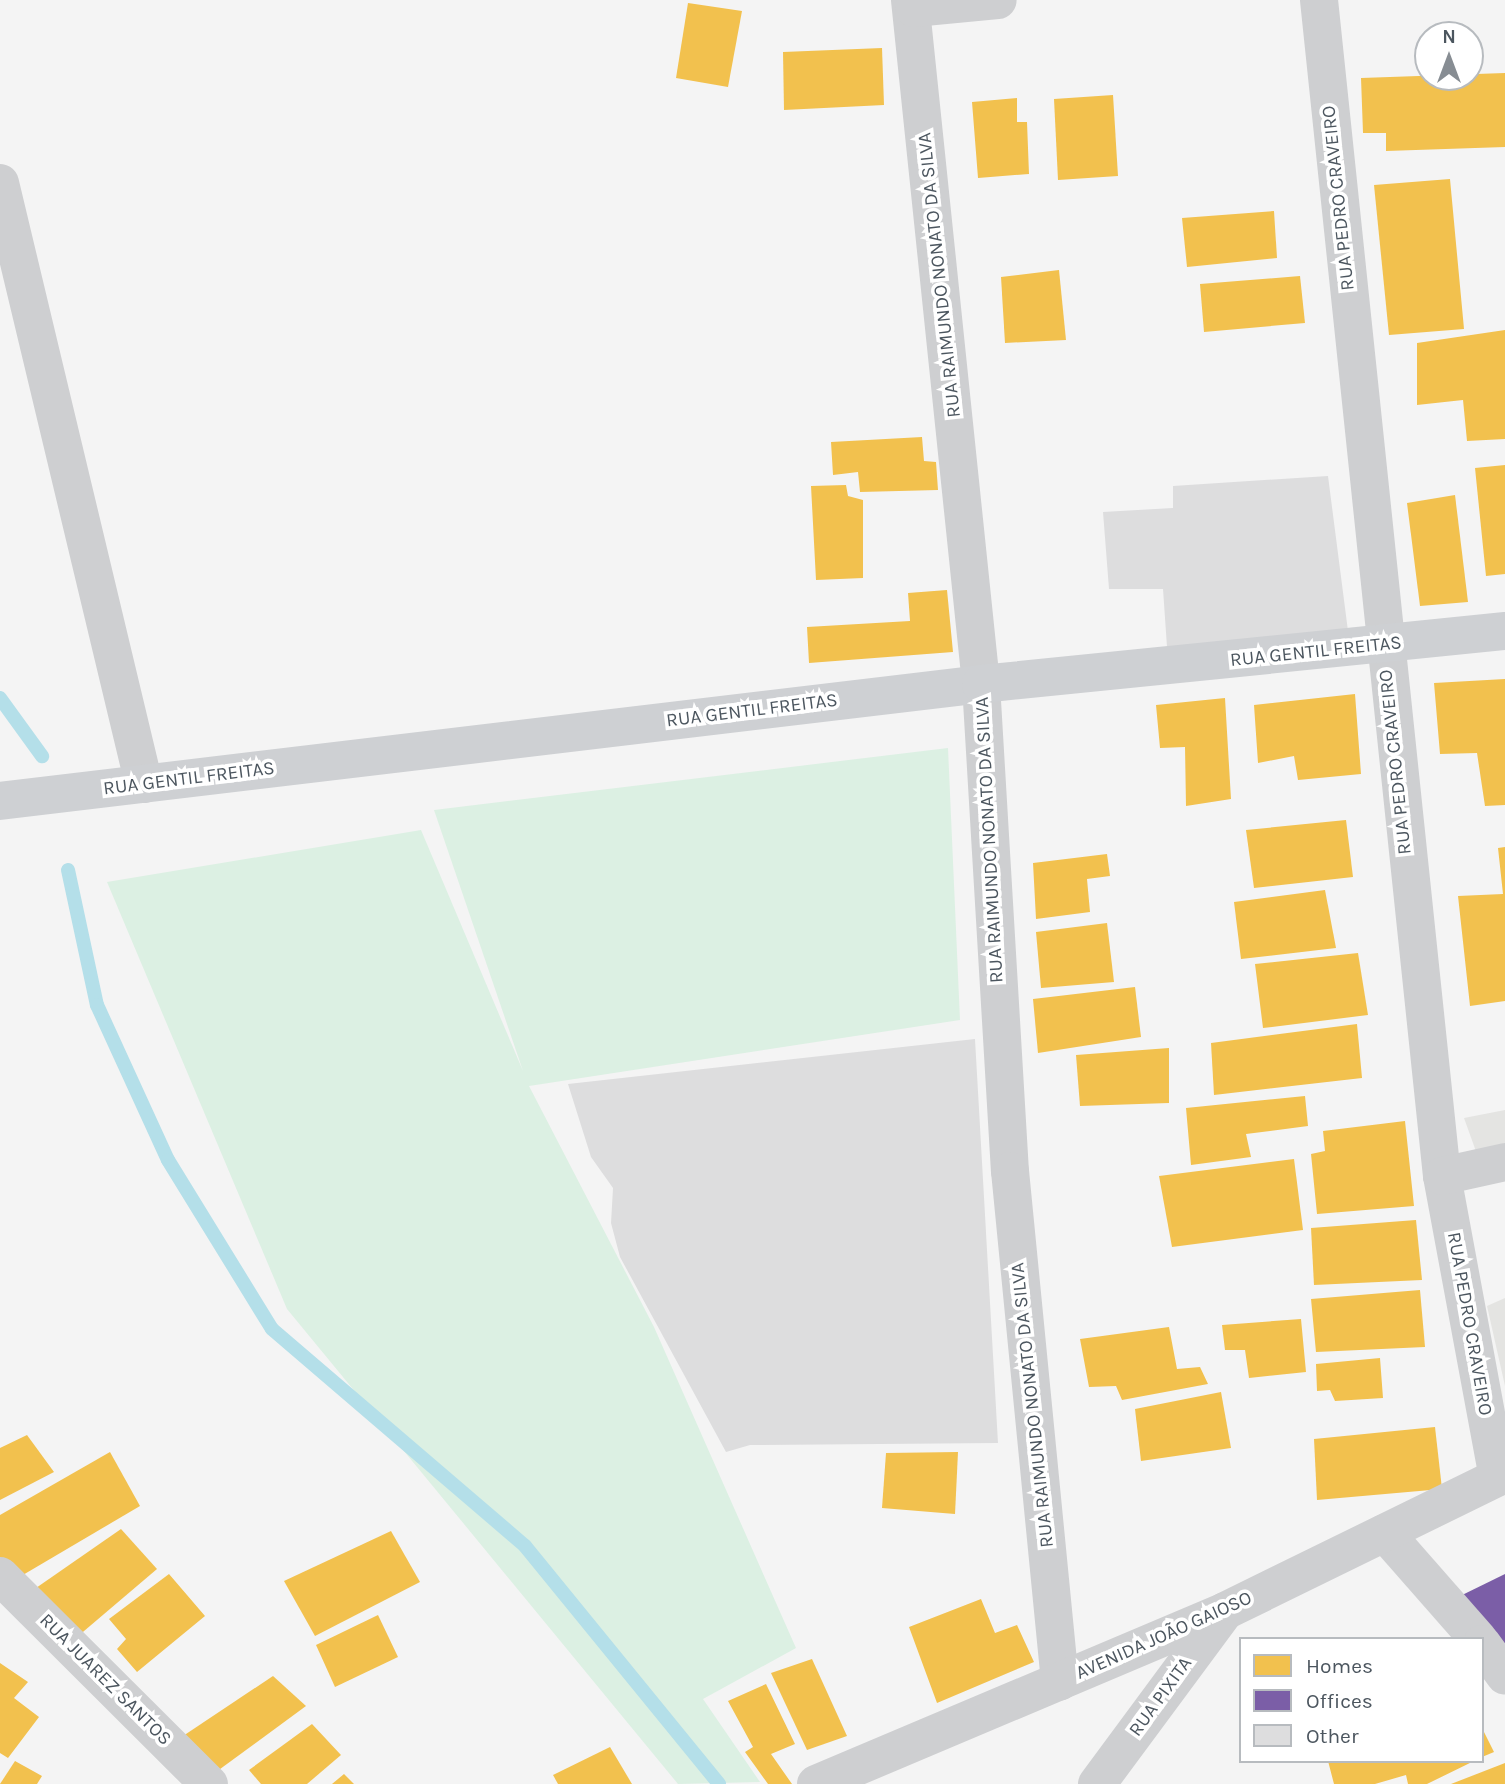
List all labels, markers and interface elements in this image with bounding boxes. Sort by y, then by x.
north arrow [1414,21,1484,91]
text: N [1442,26,1456,48]
street label: RUA PEDRO CRAVEIRO [1318,104,1360,292]
street label: RUA RAIMUNDO NONATO DA SILVA [914,131,966,419]
street label: RUA GENTIL FREITAS [1229,632,1403,672]
street label: RUA PEDRO CRAVEIRO [1375,668,1417,856]
street label: RUA GENTIL FREITAS [665,689,839,733]
street label: RUA RAIMUNDO NONATO DA SILVA [971,696,1009,984]
street label: RUA GENTIL FREITAS [102,757,276,801]
street label: RUA PEDRO CRAVEIRO [1442,1230,1496,1418]
street label: RUA RAIMUNDO NONATO DA SILVA [1007,1261,1059,1549]
street label: AVENIDA JOÃO GAIOSO [1073,1587,1255,1685]
street label: RUA JUAREZ SANTOS [34,1609,176,1751]
legend [1239,1637,1484,1763]
street label: RUA PIXITA [1125,1653,1197,1741]
text: Homes [1306,1654,1373,1678]
text: Offices [1306,1689,1373,1713]
text: Other [1306,1724,1359,1748]

